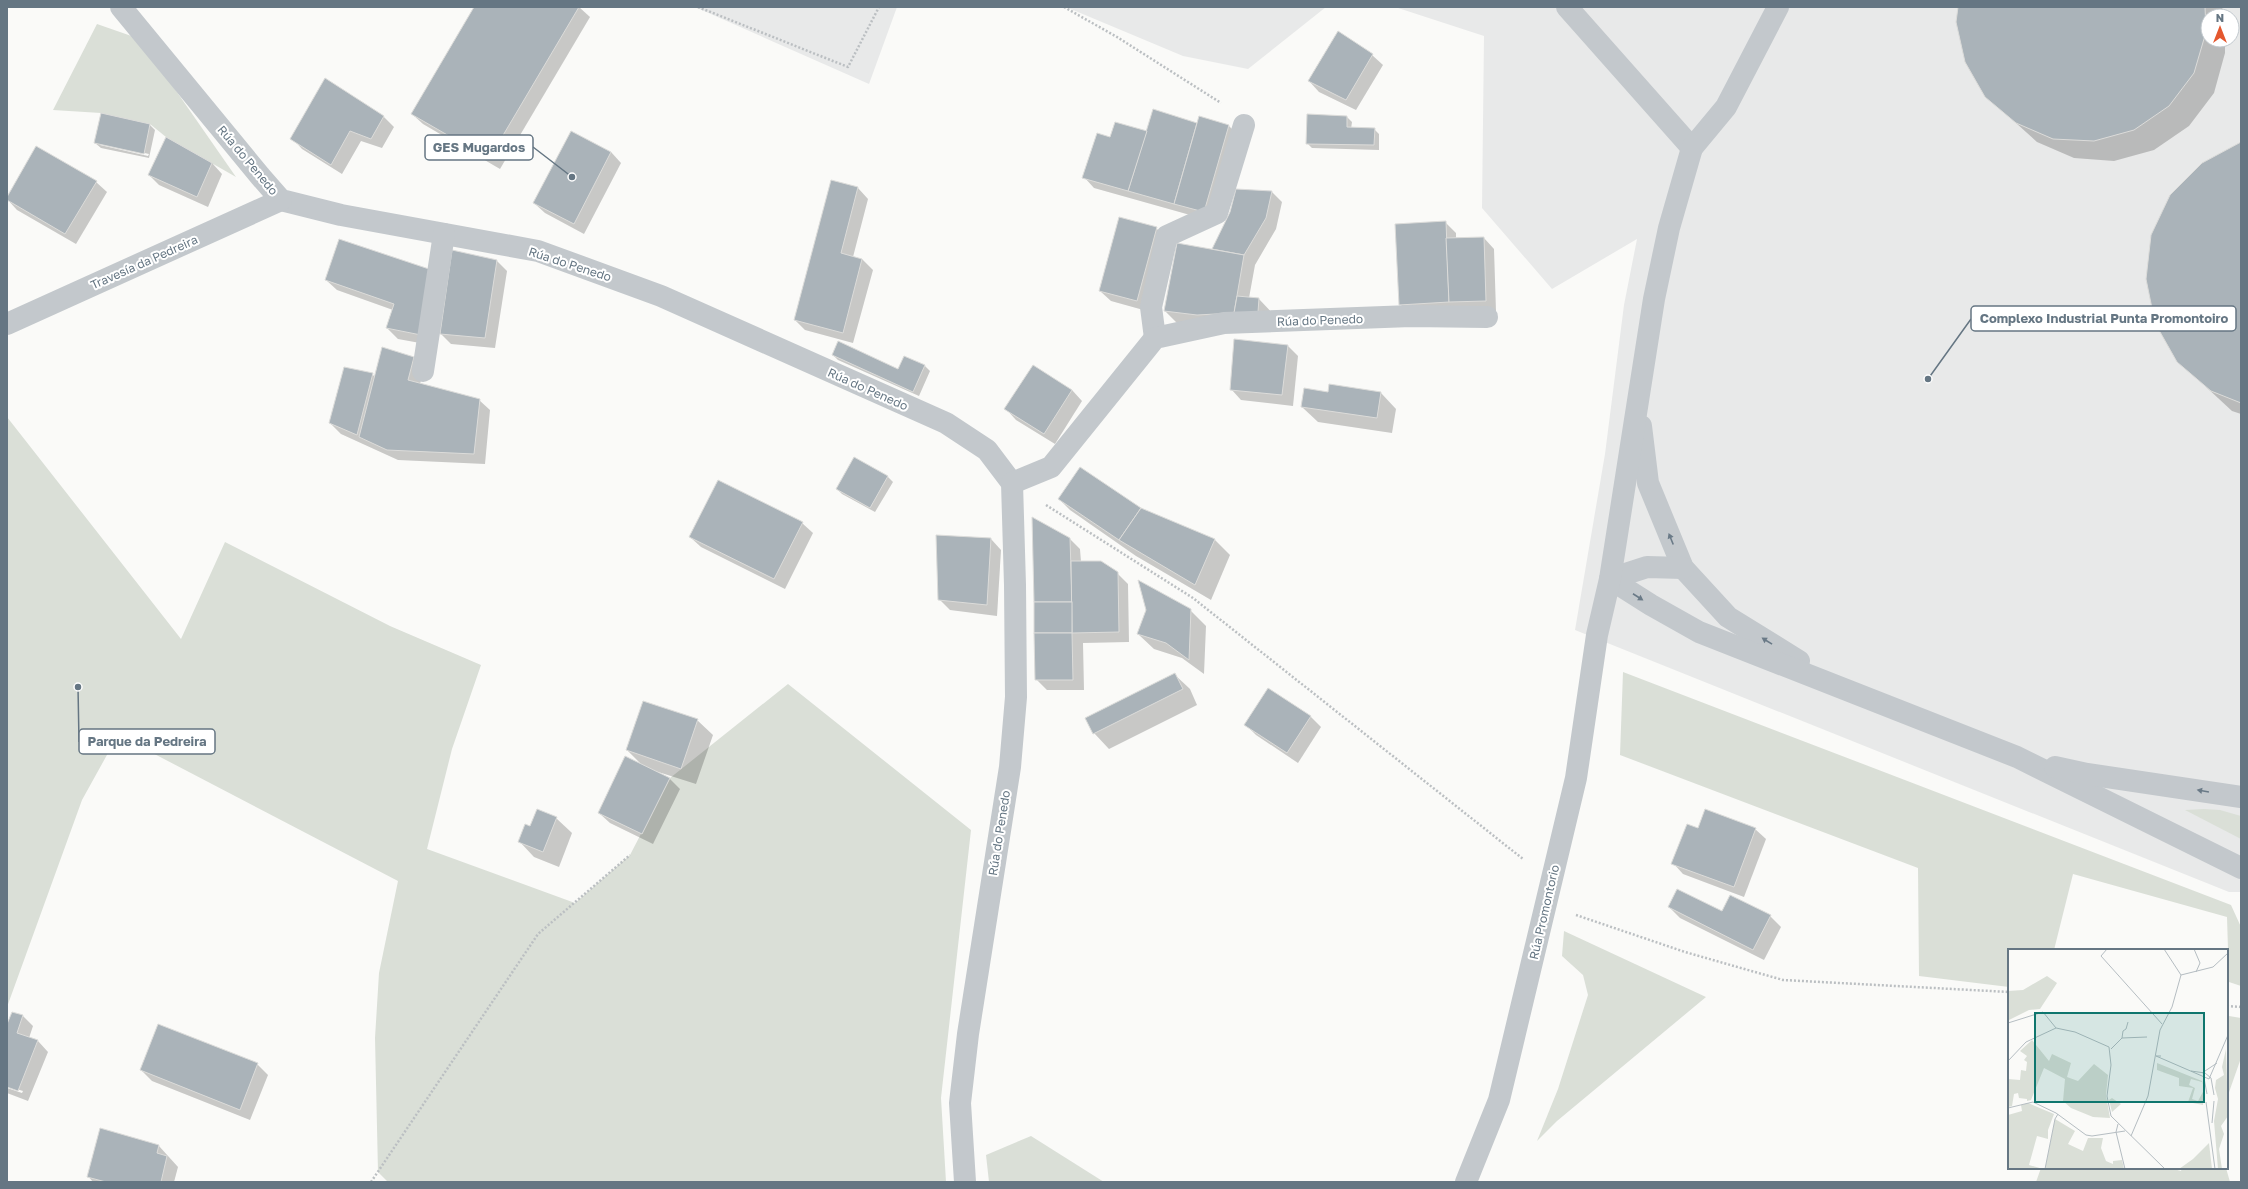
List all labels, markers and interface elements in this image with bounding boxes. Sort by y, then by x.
north arrow [2200,8,2240,48]
text: N [2216,11,2224,24]
street label: Rúa do Penedo [215,122,281,198]
callout: GES Mugardos [425,135,533,160]
text: GES Mugardos [433,139,525,155]
street label: Travesía da Pedreira [88,232,200,292]
street label: Rúa do Penedo [527,244,613,284]
callout: Complexo Industrial Punta Promontoiro [1971,306,2236,331]
text: Complexo Industrial Punta Promontoiro [1980,310,2228,326]
street label: Rúa do Penedo [1277,311,1363,329]
street label: Rúa do Penedo [826,365,910,413]
one-way arrow [1667,532,1673,544]
one-way arrow [1633,593,1643,601]
one-way arrow [1762,637,1772,645]
callout: Parque da Pedreira [79,729,215,754]
text: Parque da Pedreira [87,733,207,749]
one-way arrow [2196,788,2209,794]
street label: Rúa do Penedo [985,789,1013,877]
street label: Rúa Promontorio [1526,863,1562,961]
inset map [2008,949,2228,1169]

